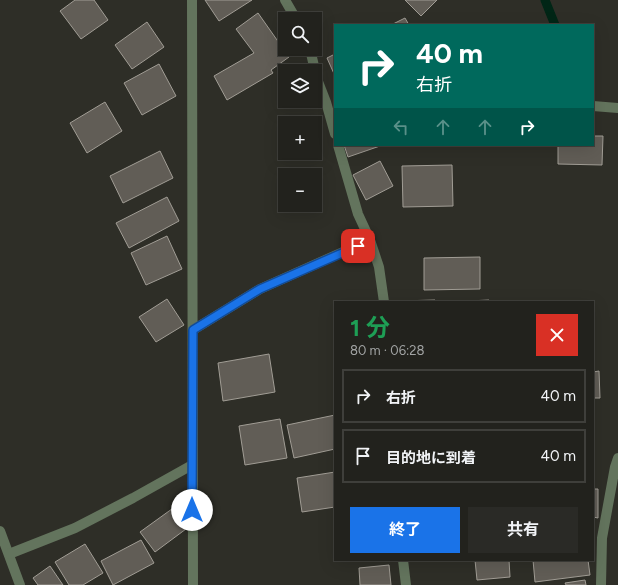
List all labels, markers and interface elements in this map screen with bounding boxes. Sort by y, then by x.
map controls [278,12,322,212]
button: search [278,12,322,56]
text: 40 m [416,36,483,70]
icon: right [350,40,402,92]
button: layers [278,64,322,108]
text: 右折 [416,74,452,96]
button: + [278,116,322,160]
icon: left [390,116,412,138]
icon: ahead [432,116,454,138]
icon: ahead [474,116,496,138]
icon: right [516,116,538,138]
button: − [278,168,322,212]
pin [341,229,375,263]
icon: arrive [347,235,369,257]
text: 1 分 [350,313,390,342]
button: close [536,314,578,356]
text: 80 m · 06:28 [350,343,425,358]
icon: right [352,385,374,407]
text: 40 m [541,387,576,405]
text: 右折 [386,389,416,407]
icon: arrive [352,445,374,467]
text: 40 m [541,447,576,465]
text: 目的地に到着 [386,449,476,467]
position arrow [171,489,213,531]
button: 終了 [350,507,460,553]
button: 共有 [468,507,578,553]

